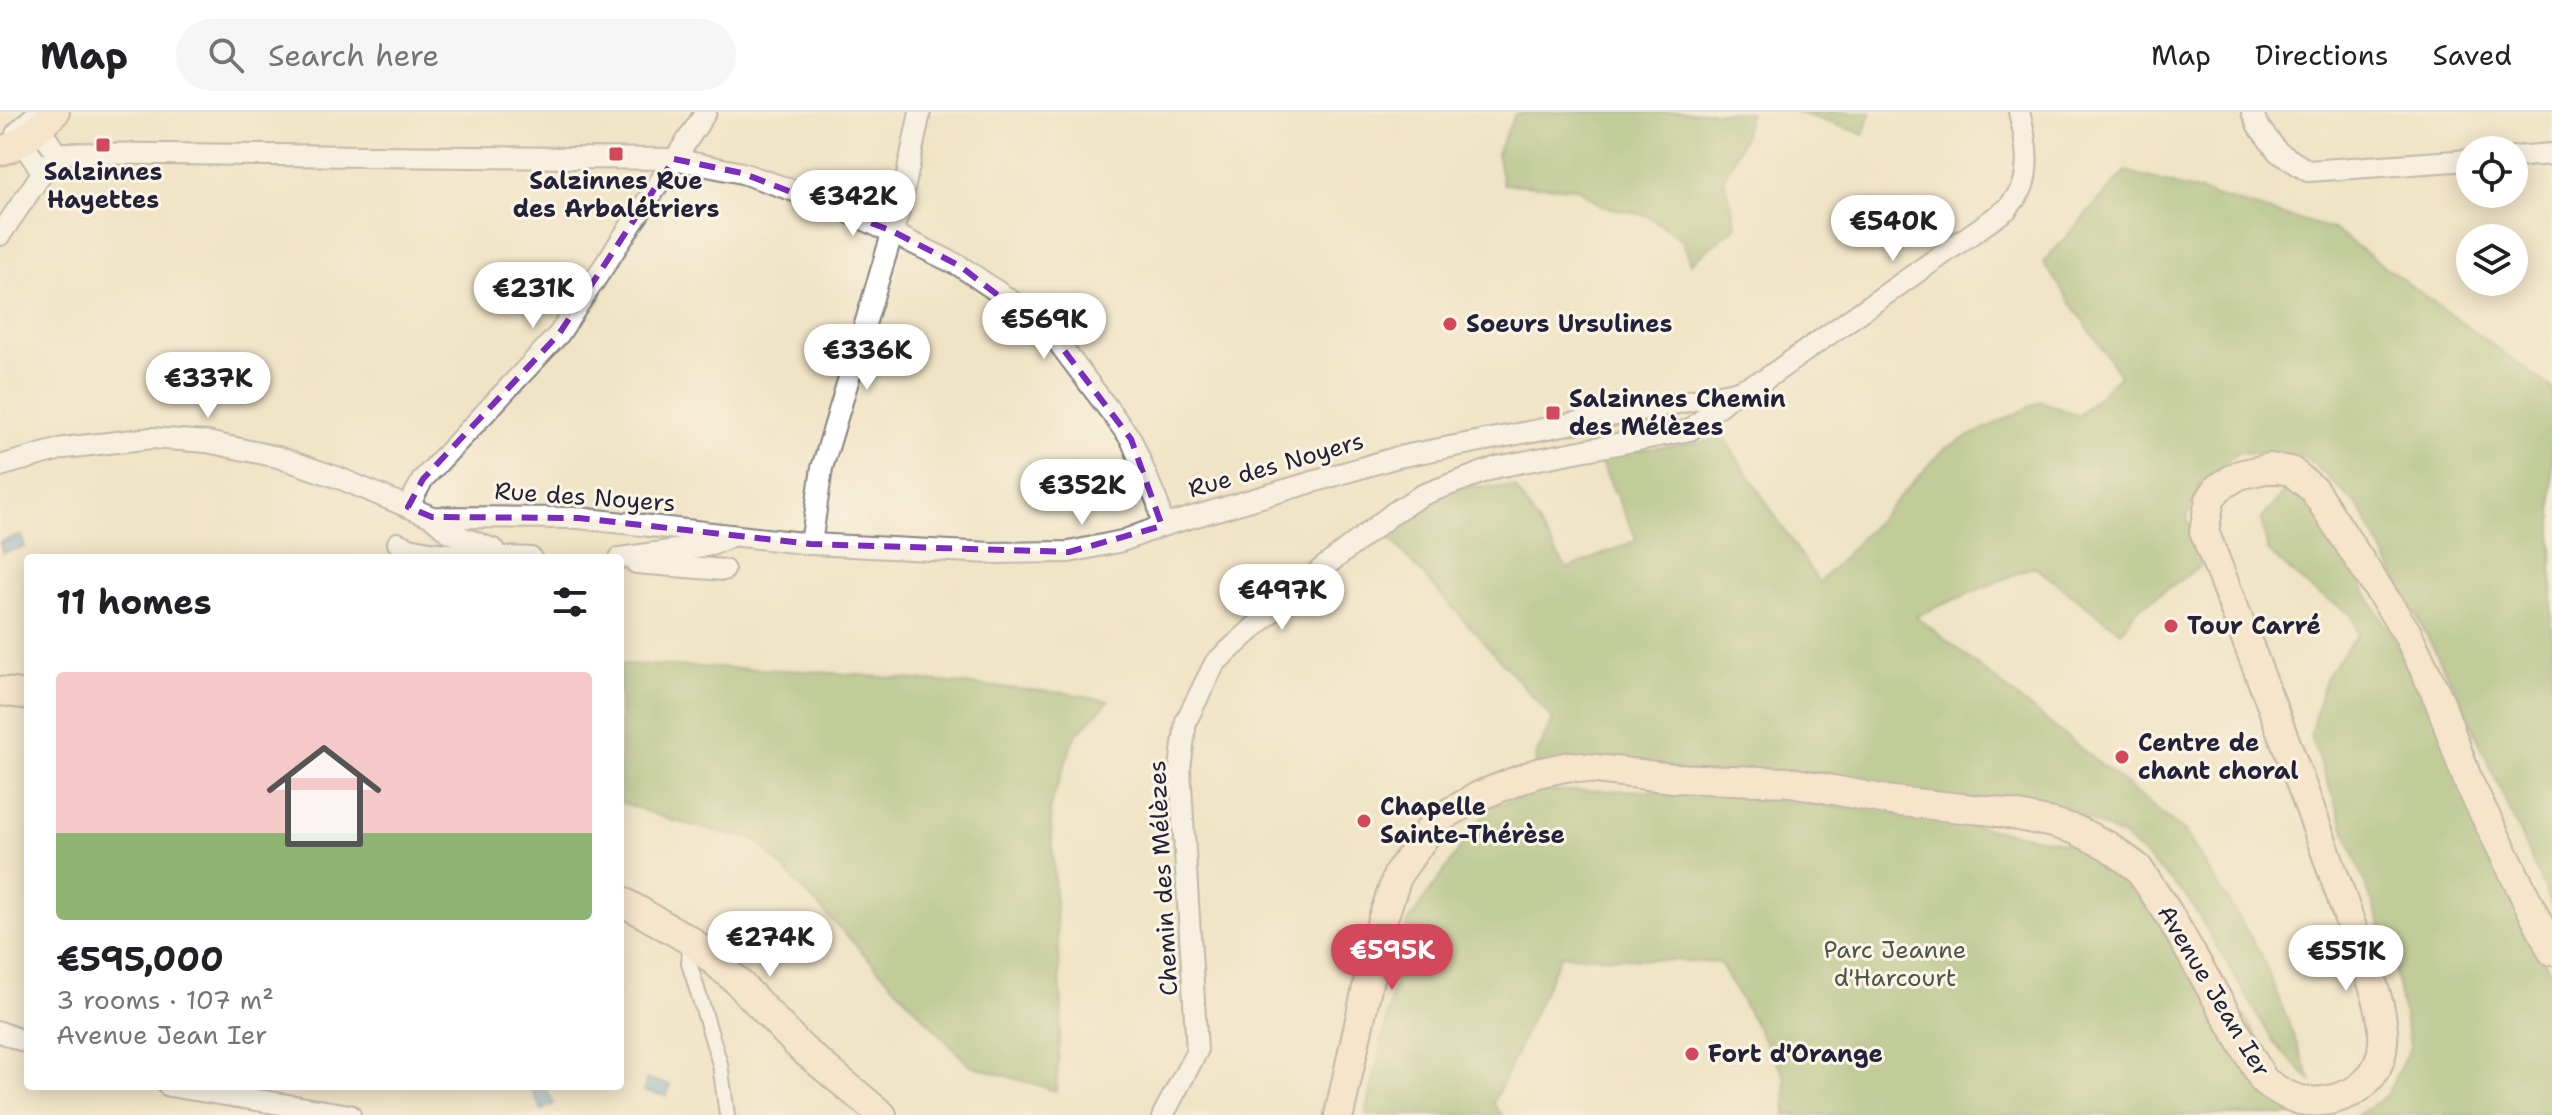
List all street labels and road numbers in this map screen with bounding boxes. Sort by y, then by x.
street label: Rue des Noyers [1185,425,1367,505]
street label: Rue des Noyers [494,475,676,519]
street label: Chemin des Mélèzes [1141,759,1185,997]
street label: Avenue Jean Ier [2150,899,2278,1083]

